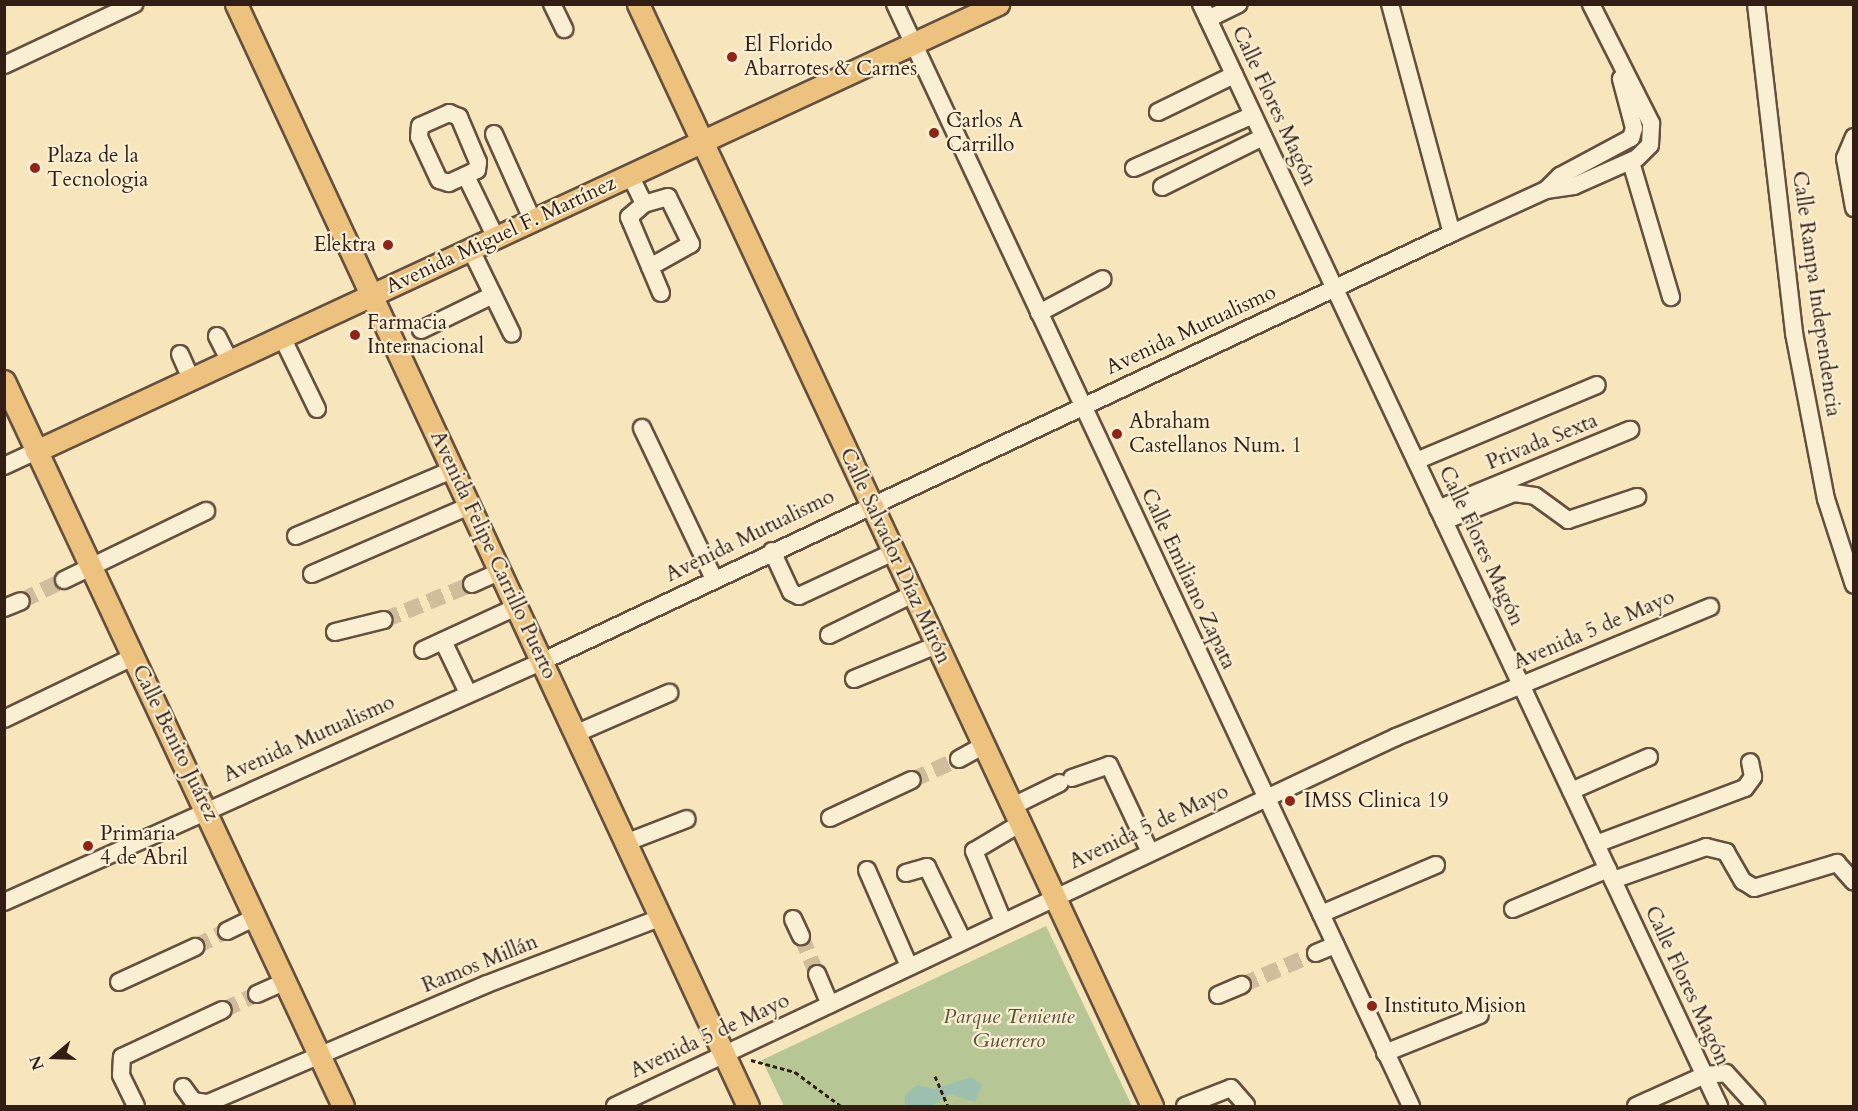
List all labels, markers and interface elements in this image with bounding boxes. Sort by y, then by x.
street label: Calle Flores Magón [1226,22,1322,190]
place label: El Florido Abarrotes & Carnes [744,32,917,82]
marker: El Florido Abarrotes & Carnes [725,50,739,64]
place label: Carlos A Carrillo [946,108,1023,158]
marker: Carlos A Carrillo [927,126,941,140]
place label: Plaza de la Tecnologia [47,143,148,193]
marker: Plaza de la Tecnologia [28,161,42,175]
street label: Calle Rampa Independencia [1786,169,1846,419]
street label: Avenida Miguel F. Martínez [382,171,620,299]
place label: Elektra [314,232,376,258]
marker: Elektra [381,238,395,252]
street label: Avenida Mutualismo [1102,280,1280,380]
place label: Farmacia Internacional [367,310,484,360]
marker: Farmacia Internacional [348,328,362,342]
street label: Privada Sexta [1483,408,1601,476]
place label: Abraham Castellanos Num. 1 [1129,409,1302,459]
street label: Avenida Felipe Carrillo Puerto [424,427,562,683]
marker: Abraham Castellanos Num. 1 [1110,427,1124,441]
street label: Calle Salvador Díaz Mirón [834,444,956,668]
street label: Calle Flores Magón [1433,462,1529,630]
street label: Avenida Mutualismo [661,484,839,588]
street label: Calle Emiliano Zapata [1135,484,1241,674]
street label: Avenida 5 de Mayo [1510,585,1678,675]
street label: Calle Benito Juárez [126,661,224,825]
street label: Avenida Mutualismo [219,690,399,788]
street label: Avenida 5 de Mayo [1065,779,1233,875]
place label: IMSS Clinica 19 [1304,788,1449,814]
marker: IMSS Clinica 19 [1281,792,1299,810]
place label: Primaria 4 de Abril [100,821,188,871]
marker: Primaria 4 de Abril [81,839,95,853]
street label: Calle Flores Magón [1639,902,1735,1070]
street label: Ramos Millán [418,929,542,999]
street label: Avenida 5 de Mayo [626,988,794,1084]
place label: Instituto Mision [1384,993,1526,1019]
marker: Instituto Mision [1365,999,1379,1013]
park label: Parque Teniente Guerrero [943,1004,1075,1054]
north arrow [24,1027,84,1087]
text: N [24,1053,50,1073]

